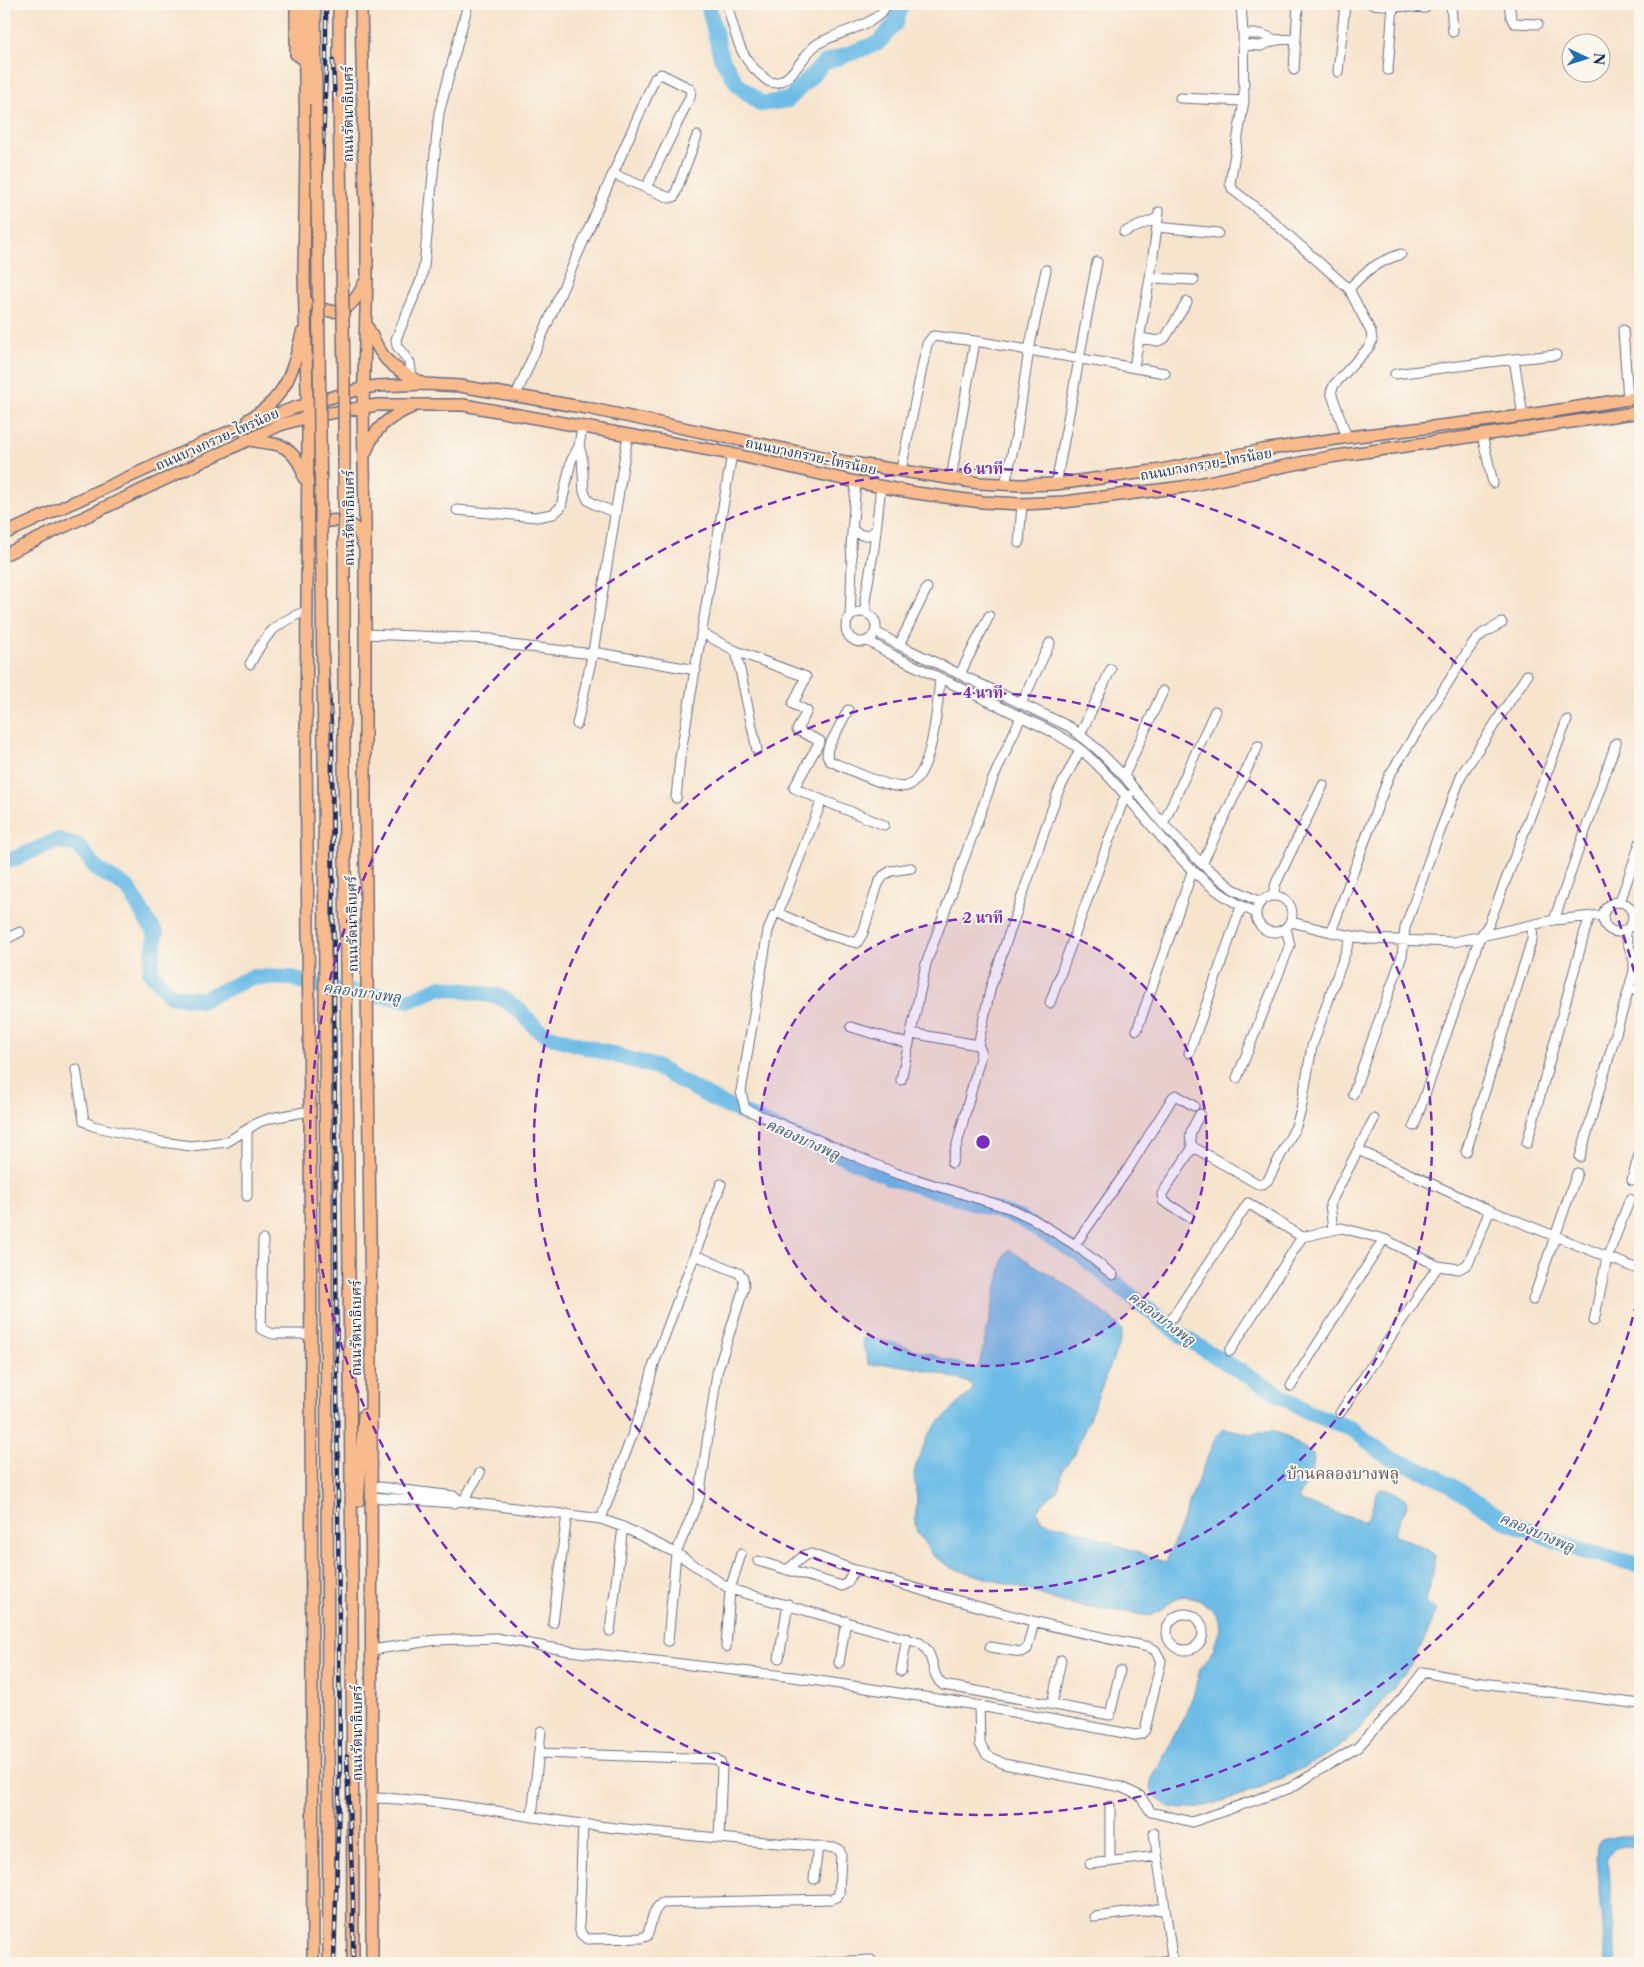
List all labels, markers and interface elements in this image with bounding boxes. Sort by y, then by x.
north arrow [1562,32,1612,82]
text: N [1590,52,1608,66]
street label: ถนนรัตนาธิเบศร์ [339,65,357,162]
street label: ถนนบางกรวย-ไทรน้อย [152,403,282,474]
street label: ถนนบางกรวย-ไทรน้อย [744,432,879,479]
street label: ถนนบางกรวย-ไทรน้อย [1138,443,1273,484]
text: 6 นาที [963,459,1003,478]
street label: ถนนรัตนาธิเบศร์ [340,469,358,566]
text: 4 นาที [963,683,1003,702]
street label: ถนนรัตนาธิเบศร์ [342,875,362,972]
text: 2 นาที [963,908,1003,927]
water label: คลองบางพลู [322,977,403,1008]
water label: คลองบางพลู [763,1114,844,1165]
centre of rings [974,1133,992,1151]
street label: ถนนรัตนาธิเบศร์ [347,1279,365,1376]
water label: คลองบางพลู [1124,1287,1200,1351]
district label: บ้านคลองบางพลู [1287,1463,1399,1484]
water label: คลองบางพลู [1497,1508,1578,1557]
street label: ถนนรัตนาธิเบศร์ [348,1684,366,1781]

